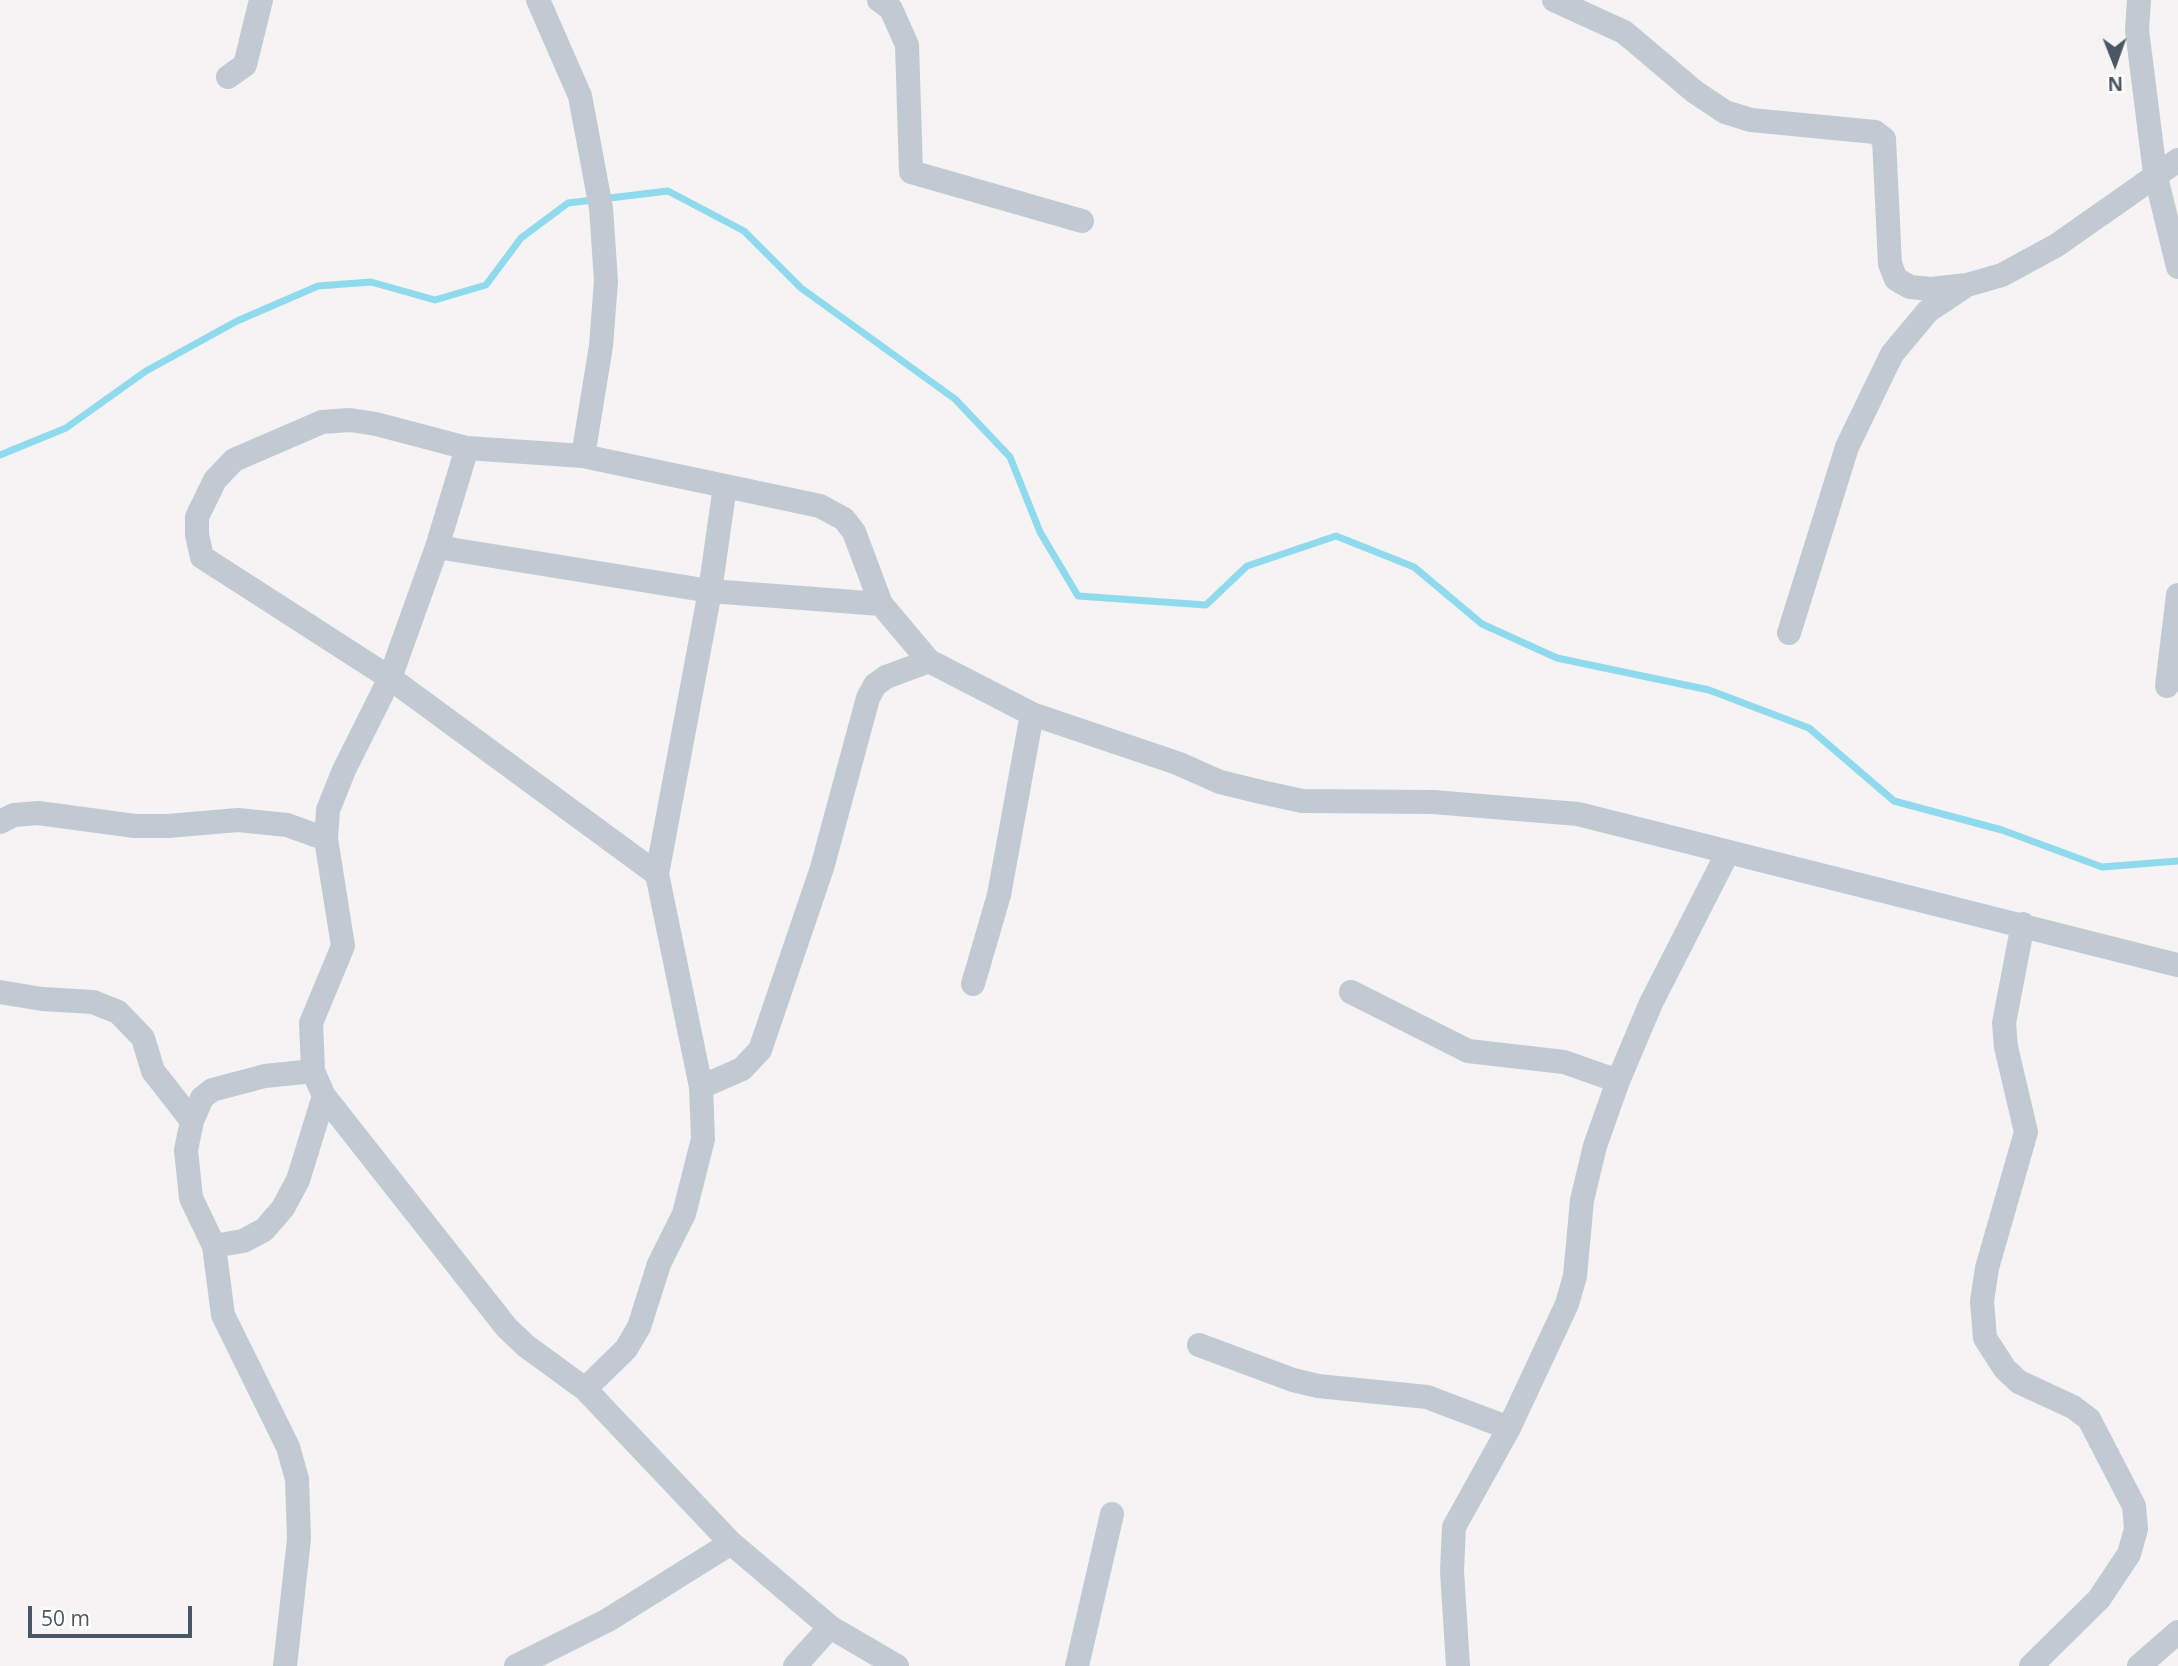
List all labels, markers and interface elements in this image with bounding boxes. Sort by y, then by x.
north arrow [2080,28,2150,98]
text: N [2107,71,2123,97]
scale bar [32,1592,196,1636]
text: 50 m [41,1604,90,1632]

